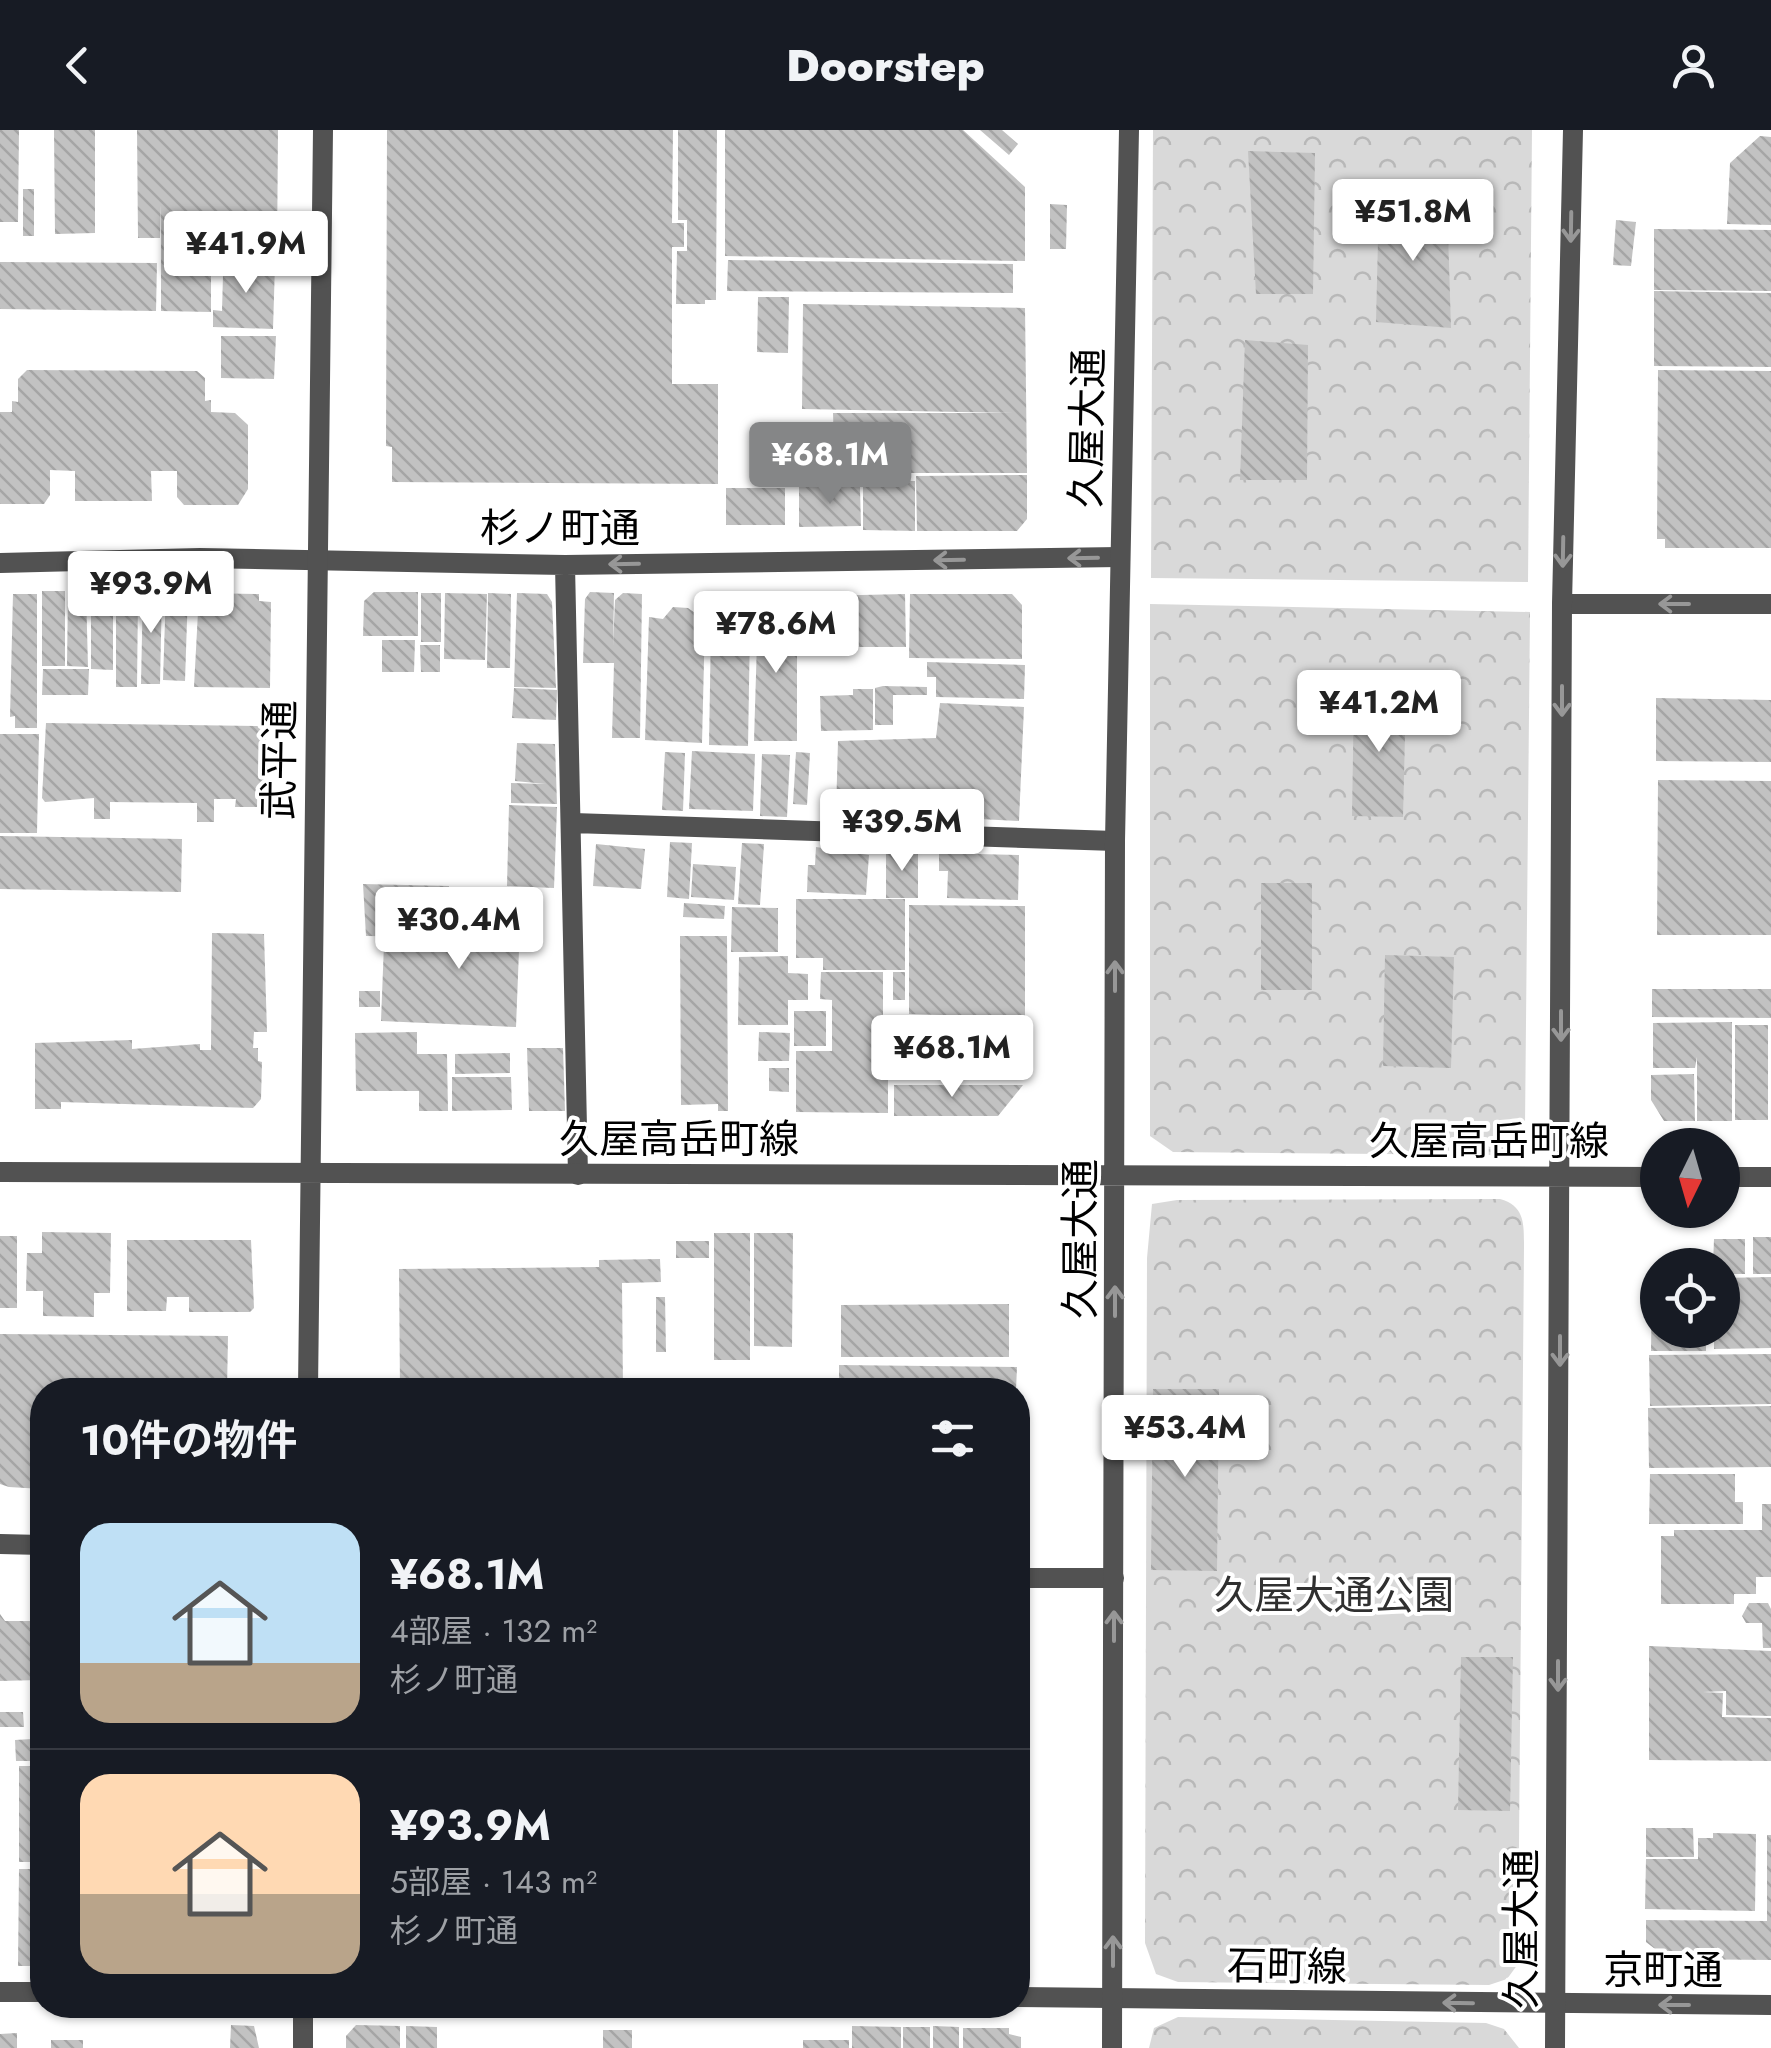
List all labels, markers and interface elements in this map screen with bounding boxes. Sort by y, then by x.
text: Doorstep [786,33,985,98]
icon: back [50,38,105,93]
icon: person [1666,38,1721,93]
pin: ¥51.8M [1332,179,1494,264]
text: ¥51.8M [1354,188,1472,234]
one-way arrow [1562,210,1580,243]
pin: ¥41.9M [165,211,327,296]
text: ¥41.9M [186,220,306,266]
street label: 久屋大通 [1057,348,1117,508]
pin: ¥68.1M [749,422,911,507]
text: ¥68.1M [771,431,889,477]
street label: 杉ノ町通 [480,499,640,557]
one-way arrow [1554,536,1573,568]
one-way arrow [1068,548,1100,567]
one-way arrow [934,550,966,569]
pin: ¥93.9M [70,551,232,636]
one-way arrow [609,554,642,574]
text: ¥93.9M [90,560,212,606]
pin: ¥78.6M [695,591,857,676]
one-way arrow [1658,594,1690,614]
text: ¥78.6M [716,600,836,646]
pin: ¥41.2M [1298,670,1460,755]
text: ¥41.2M [1319,679,1439,725]
one-way arrow [1552,684,1572,717]
street label: 武平通 [249,700,309,820]
pin: ¥39.5M [821,789,983,874]
text: ¥39.5M [842,798,962,844]
pin: ¥30.4M [378,887,540,972]
text: ¥30.4M [397,896,521,942]
one-way arrow [1106,960,1124,992]
one-way arrow [1552,1010,1570,1042]
pin: ¥68.1M [871,1015,1033,1100]
text: ¥68.1M [893,1024,1011,1070]
street label: 久屋高岳町線 [559,1110,799,1168]
street label: 久屋高岳町線 [1369,1112,1609,1170]
north arrow [1640,1128,1740,1228]
map controls [1640,1128,1740,1348]
street label: 久屋大通 [1051,1159,1109,1319]
button: locate [1640,1248,1740,1348]
one-way arrow [1106,1285,1124,1318]
one-way arrow [1550,1334,1570,1367]
pin: ¥53.4M [1104,1395,1266,1480]
text: ¥53.4M [1124,1404,1246,1450]
text: 10件の物件 [80,1410,297,1471]
icon: filters [925,1411,980,1466]
text: ¥68.1M [390,1544,544,1605]
icon: home [160,1563,280,1683]
park label: 久屋大通公園 [1214,1566,1454,1624]
text: 4部屋 · 132 m² [390,1608,597,1654]
one-way arrow [1104,1610,1124,1642]
text: 杉ノ町通 [390,1657,518,1703]
one-way arrow [1548,1660,1568,1692]
text: ¥93.9M [390,1795,551,1856]
icon: home [160,1814,280,1934]
street label: 久屋大通 [1492,1849,1550,2009]
text: 5部屋 · 143 m² [390,1859,597,1905]
text: 杉ノ町通 [390,1908,518,1954]
one-way arrow [1104,1935,1122,1968]
street label: 石町線 [1227,1936,1347,1996]
street label: 京町通 [1603,1941,1723,1999]
one-way arrow [1443,1994,1476,2012]
one-way arrow [1658,1996,1690,2014]

